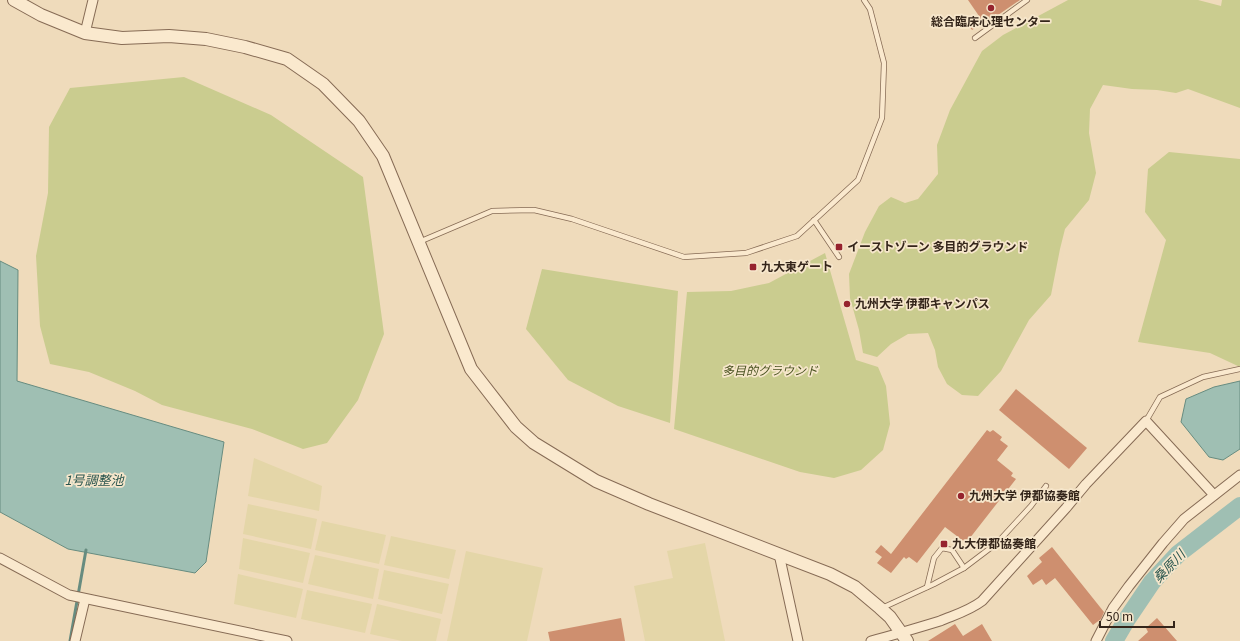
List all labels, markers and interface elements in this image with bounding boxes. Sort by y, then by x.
marker: 総合臨床心理センター [986,3,996,13]
place label: 総合臨床心理センター [931,12,1051,29]
place label: イーストゾーン 多目的グラウンド [847,237,1029,254]
marker: イーストゾーン 多目的グラウンド [834,242,844,252]
place label: 九大東ゲート [761,257,833,274]
marker: 九大東ゲート [748,262,758,272]
place label: 九州大学 伊都キャンパス [855,294,990,311]
marker: 九州大学 伊都キャンパス [842,299,852,309]
park label: 多目的グラウンド [722,361,819,378]
water label: 1号調整池 [64,470,126,489]
place label: 九州大学 伊都協奏館 [969,486,1080,503]
marker: 九州大学 伊都協奏館 [956,491,966,501]
place label: 九大伊都協奏館 [952,534,1036,551]
marker: 九大伊都協奏館 [939,539,949,549]
water label: 桑原川 [1148,544,1190,586]
scale bar [1100,603,1174,629]
text: 50 m [1106,607,1133,624]

